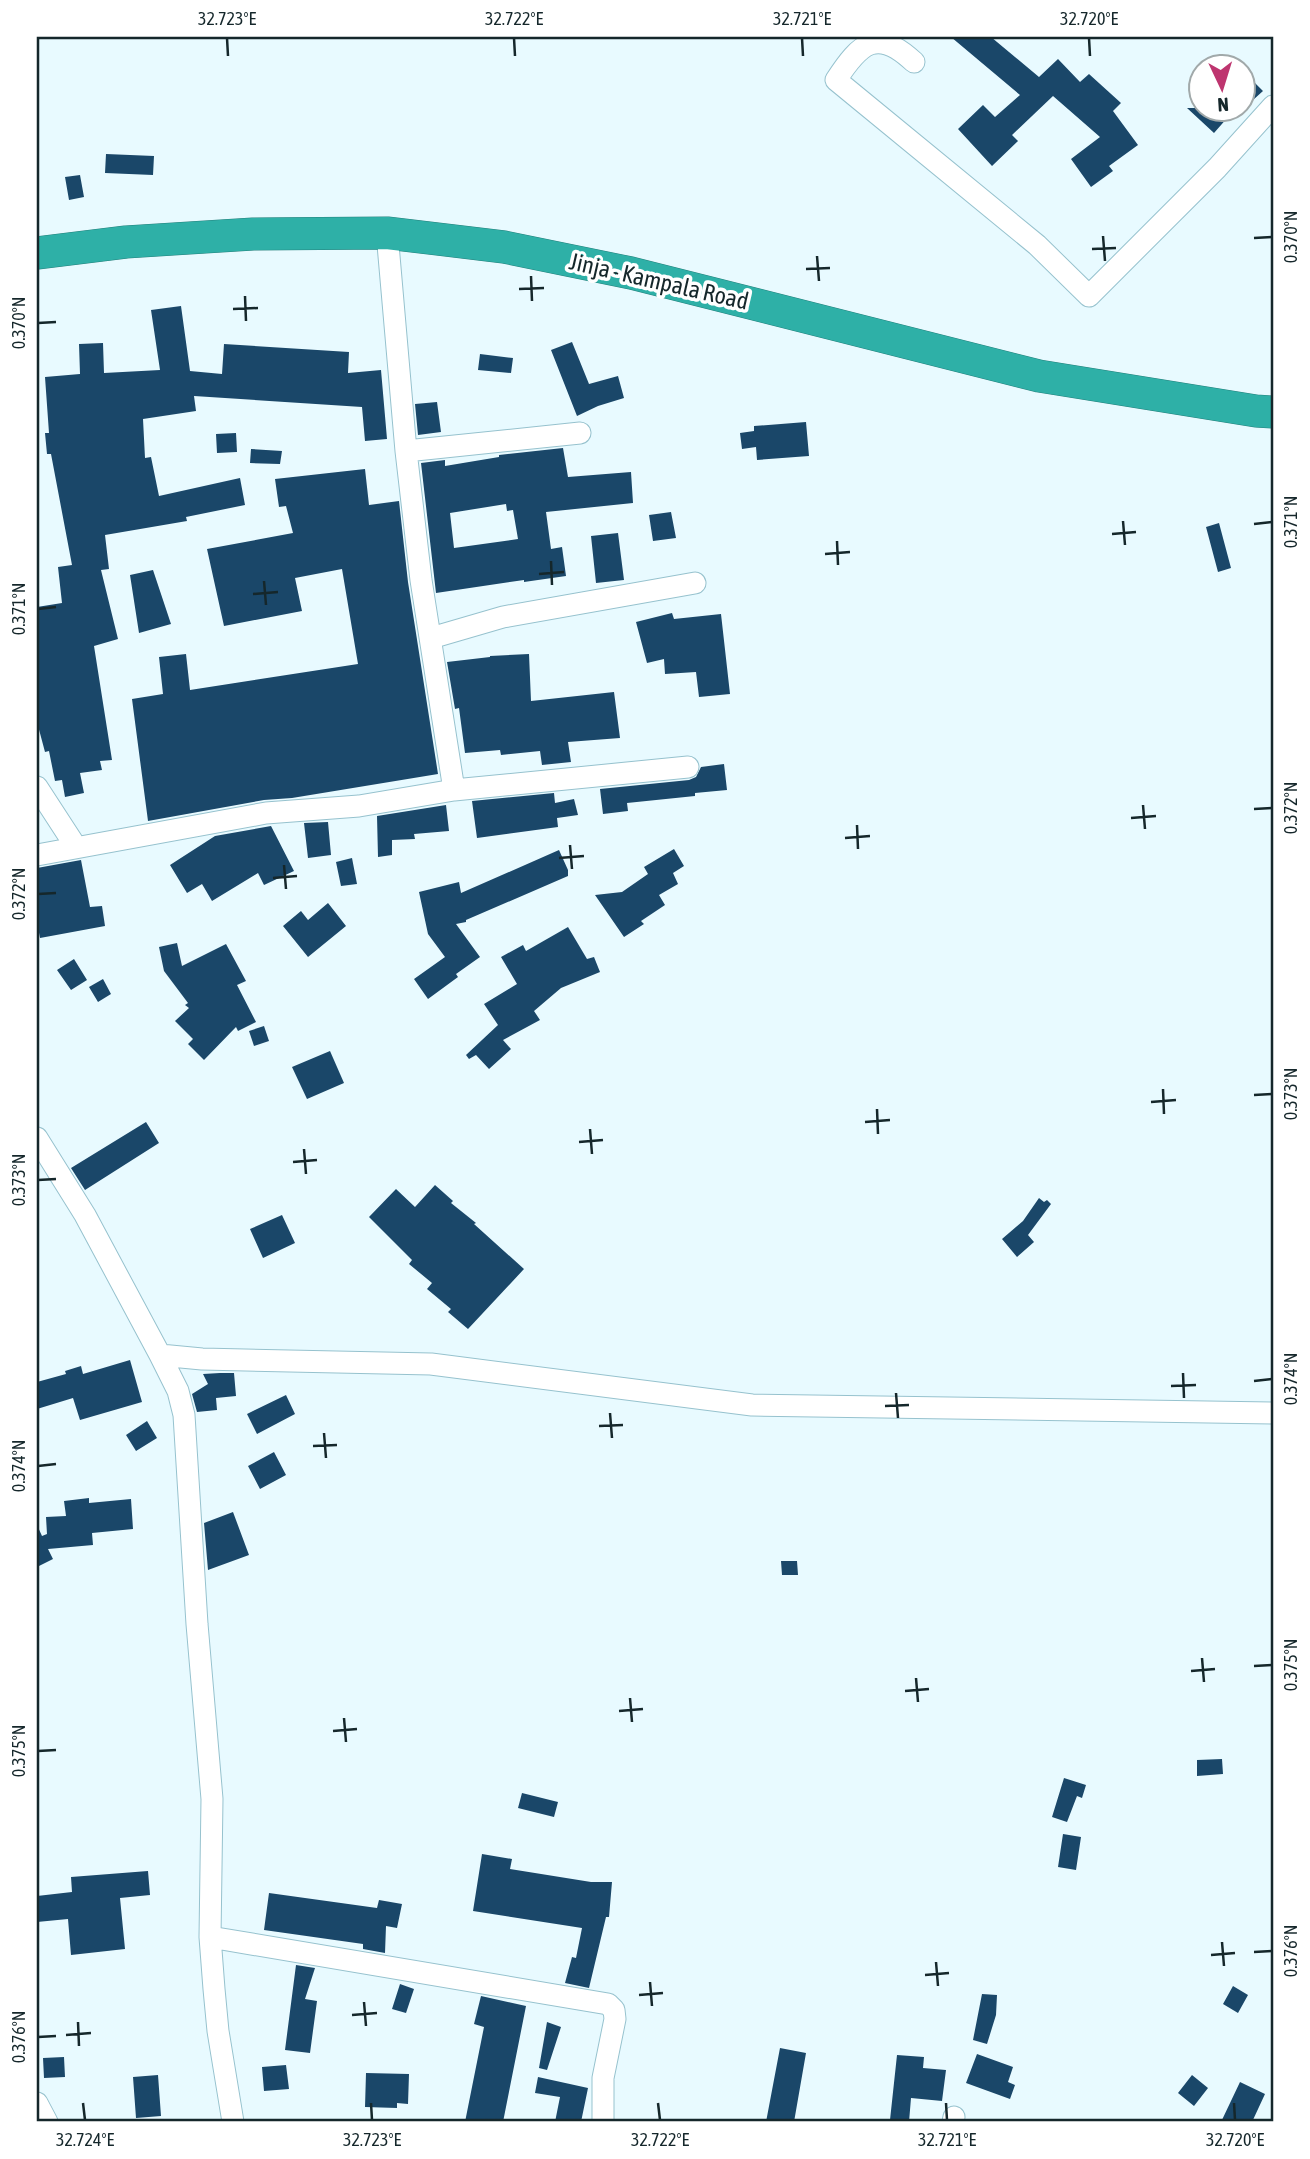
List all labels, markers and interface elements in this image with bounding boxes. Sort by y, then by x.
text: 32.723°E [198,8,256,29]
text: 32.722°E [485,8,543,29]
text: 32.721°E [773,8,831,29]
text: 32.720°E [1060,8,1118,29]
north arrow [1188,52,1258,122]
text: N [1217,94,1230,116]
text: 0.370°N [1280,211,1301,263]
street label: Jinja - Kampala Road [567,247,751,315]
text: 0.370°N [8,297,29,349]
text: 0.371°N [1280,496,1301,548]
text: 0.371°N [8,583,29,635]
text: 0.372°N [1280,782,1301,834]
text: 0.372°N [8,868,29,920]
text: 0.373°N [1280,1068,1301,1120]
text: 0.373°N [8,1154,29,1206]
text: 0.374°N [1280,1353,1301,1405]
text: 0.374°N [8,1440,29,1492]
text: 0.375°N [1280,1639,1301,1691]
text: 0.375°N [8,1725,29,1777]
text: 0.376°N [1280,1925,1301,1977]
text: 0.376°N [8,2011,29,2063]
text: 32.724°E [56,2129,114,2150]
text: 32.723°E [343,2129,401,2150]
text: 32.722°E [631,2129,689,2150]
text: 32.721°E [918,2129,976,2150]
text: 32.720°E [1206,2129,1264,2150]

